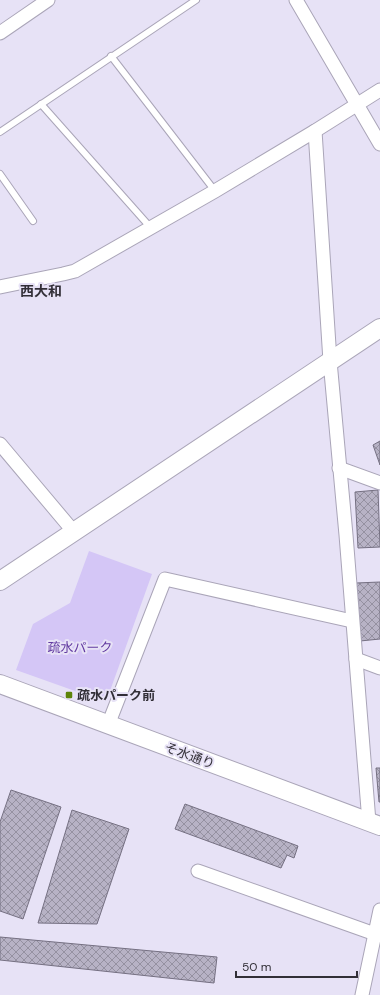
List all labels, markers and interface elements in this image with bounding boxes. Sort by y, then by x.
district label: 西大和 [20,282,62,300]
park label: 疏水パーク [47,639,113,656]
place label: 疏水パーク前 [77,687,155,704]
marker: 疏水パーク前 [64,690,74,700]
street label: そ水通り [162,739,217,772]
scale bar [236,953,357,979]
text: 50 m [242,959,271,975]

